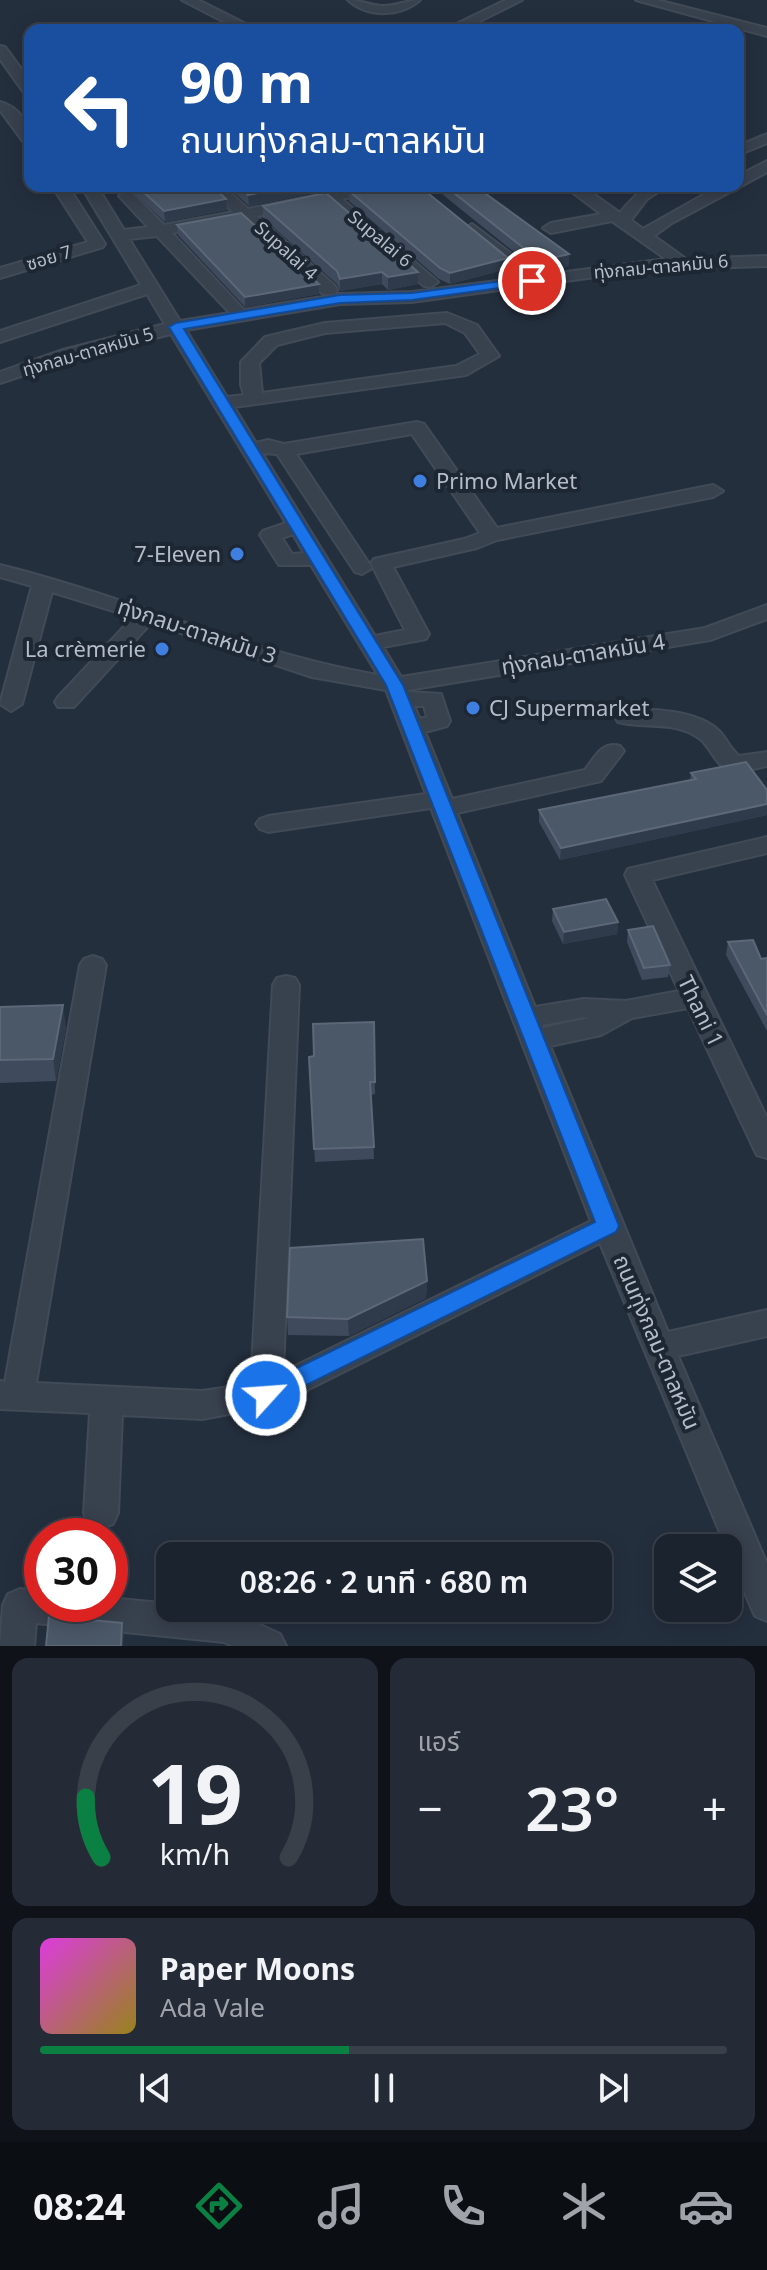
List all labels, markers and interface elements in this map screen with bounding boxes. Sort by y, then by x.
text: 90 m [180,43,313,119]
icon: left [48,56,152,160]
text: ถนนทุ่งกลม-ตาลหมัน [180,115,486,164]
street label: Supalai 6 [344,204,418,272]
street label: Supalai 4 [250,216,323,285]
street label: ซอย 7 [23,239,74,275]
pin [498,247,566,315]
street label: ทุ่งกลม-ตาลหมัน 6 [593,248,729,284]
icon: arrive [510,259,554,303]
street label: ทุ่งกลม-ตาลหมัน 5 [19,321,156,381]
place label: Primo Market [436,465,577,495]
marker: Primo Market [411,472,429,490]
place label: 7-Eleven [134,538,221,568]
marker: 7-Eleven [228,545,246,563]
street label: ทุ่งกลม-ตาลหมัน 3 [114,590,281,670]
street label: ทุ่งกลม-ตาลหมัน 4 [499,625,667,681]
place label: La crèmerie [25,633,146,663]
marker: La crèmerie [153,640,171,658]
place label: CJ Supermarket [489,692,649,722]
marker: CJ Supermarket [464,699,482,717]
street label: Thani 1 [672,970,732,1051]
street label: ถนนทุ่งกลม-ตาลหมัน [608,1250,708,1434]
position arrow [224,1353,308,1437]
speed limit sign: 30 [24,1518,128,1622]
map controls [654,1534,742,1622]
button: layers [654,1534,742,1622]
text: 08:26 · 2 นาที · 680 m [240,1561,528,1602]
text: แอร์ [418,1723,460,1759]
text: 19 [147,1735,242,1848]
text: 23° [525,1767,619,1849]
text: − [418,1778,443,1838]
text: + [702,1778,727,1838]
text: km/h [160,1834,230,1873]
text: Paper Moons [160,1948,355,1989]
text: Ada Vale [160,1989,265,2025]
icon: previous [133,2066,177,2110]
icon: pause [362,2066,406,2110]
icon: next [591,2066,635,2110]
icon: directions [191,2178,247,2234]
icon: music [313,2178,369,2234]
icon: phone [435,2178,491,2234]
icon: climate [556,2178,612,2234]
icon: car [678,2178,734,2234]
text: 08:24 [33,2182,125,2231]

